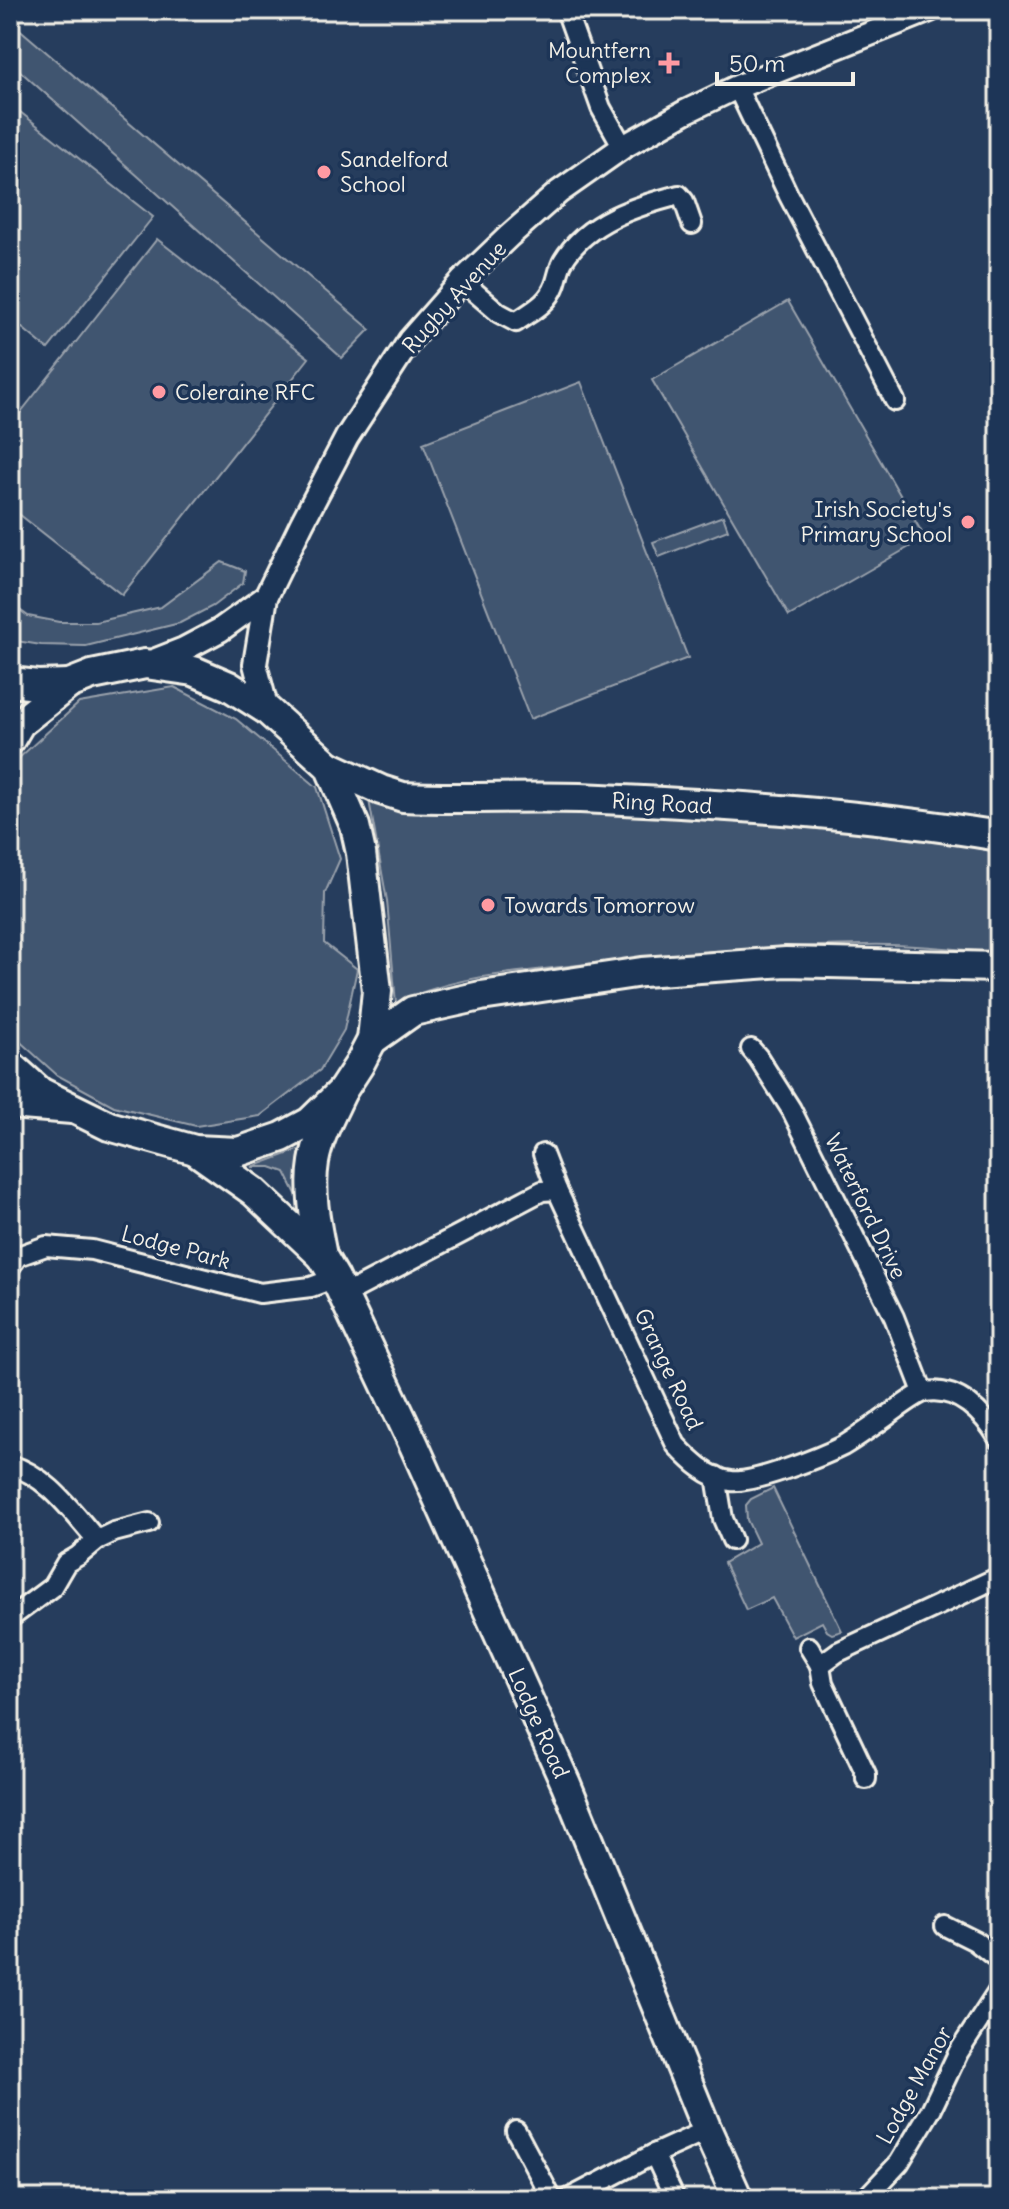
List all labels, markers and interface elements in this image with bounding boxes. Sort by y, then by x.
place label: Mountfern Complex [548,36,651,89]
scale bar [717,36,853,86]
text: 50 m [729,48,785,78]
marker: Mountfern Complex [658,52,680,74]
place label: Sandelford School [340,145,448,198]
marker: Sandelford School [315,163,333,181]
street label: Rugby Avenue [396,235,512,359]
place label: Coleraine RFC [175,378,315,406]
marker: Coleraine RFC [150,383,168,401]
place label: Irish Society's Primary School [801,495,952,548]
marker: Irish Society's Primary School [959,513,977,531]
street label: Ring Road [611,786,713,820]
place label: Towards Tomorrow [504,891,695,919]
marker: Towards Tomorrow [479,896,497,914]
street label: Waterford Drive [819,1129,913,1283]
street label: Lodge Park [118,1219,234,1275]
street label: Grange Road [629,1304,709,1434]
street label: Lodge Road [502,1663,576,1783]
street label: Lodge Manor [870,2021,958,2149]

